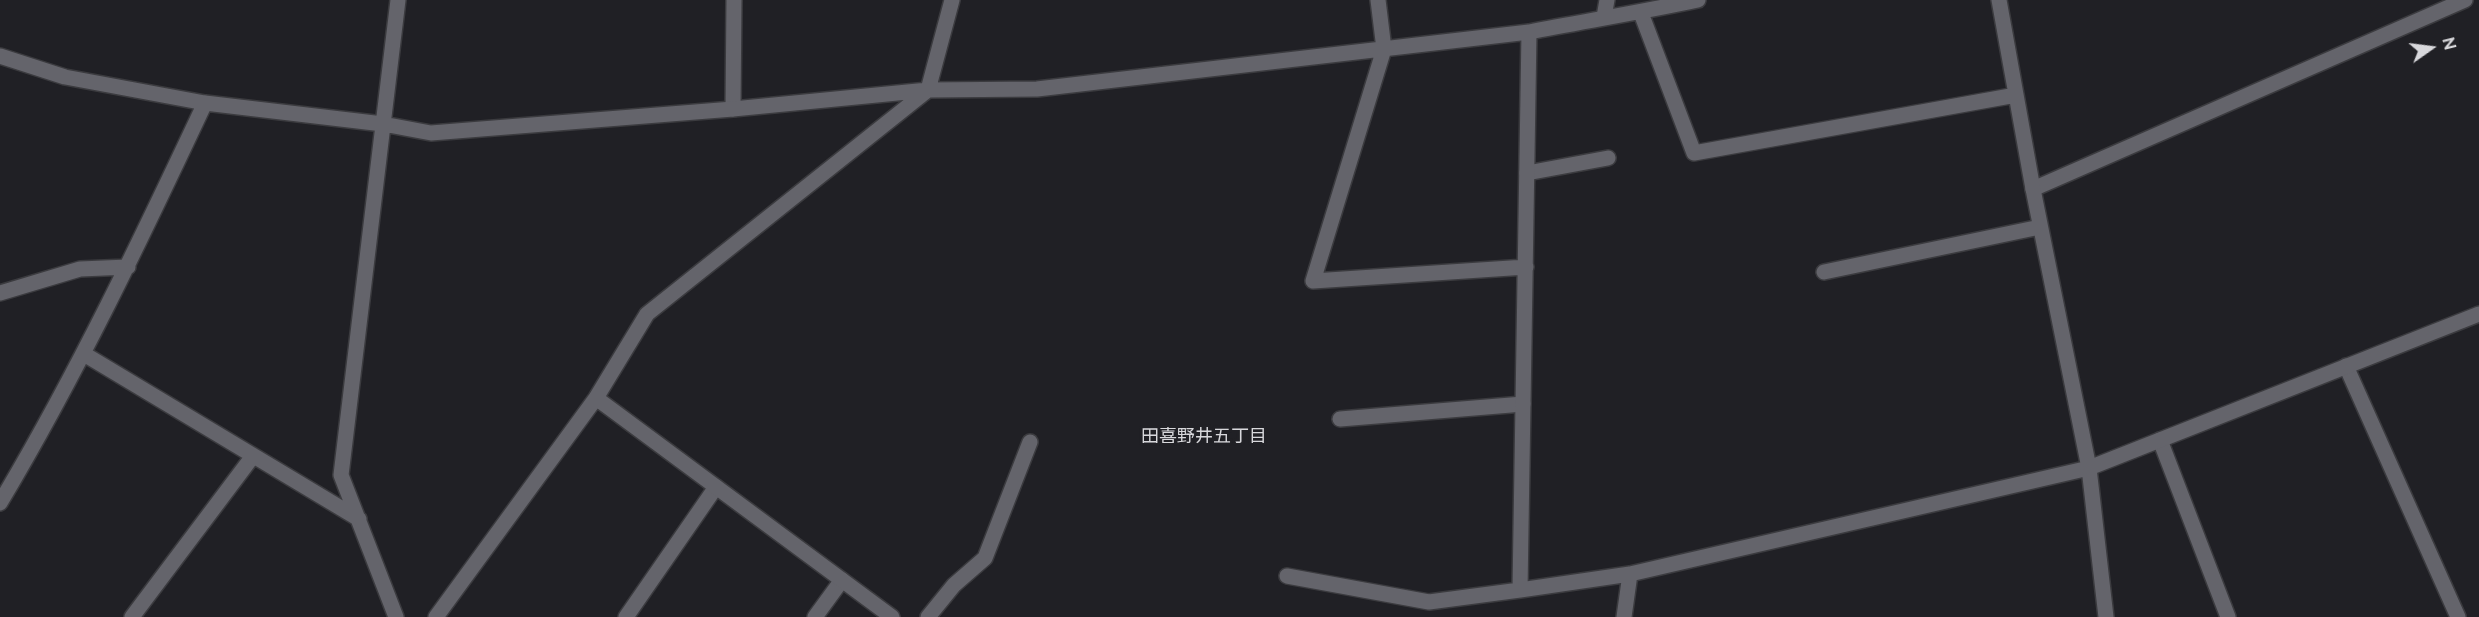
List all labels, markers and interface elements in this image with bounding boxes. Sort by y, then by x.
north arrow [2401,18,2461,78]
text: N [2438,35,2460,52]
district label: 田喜野井五丁目 [1141,426,1267,448]

